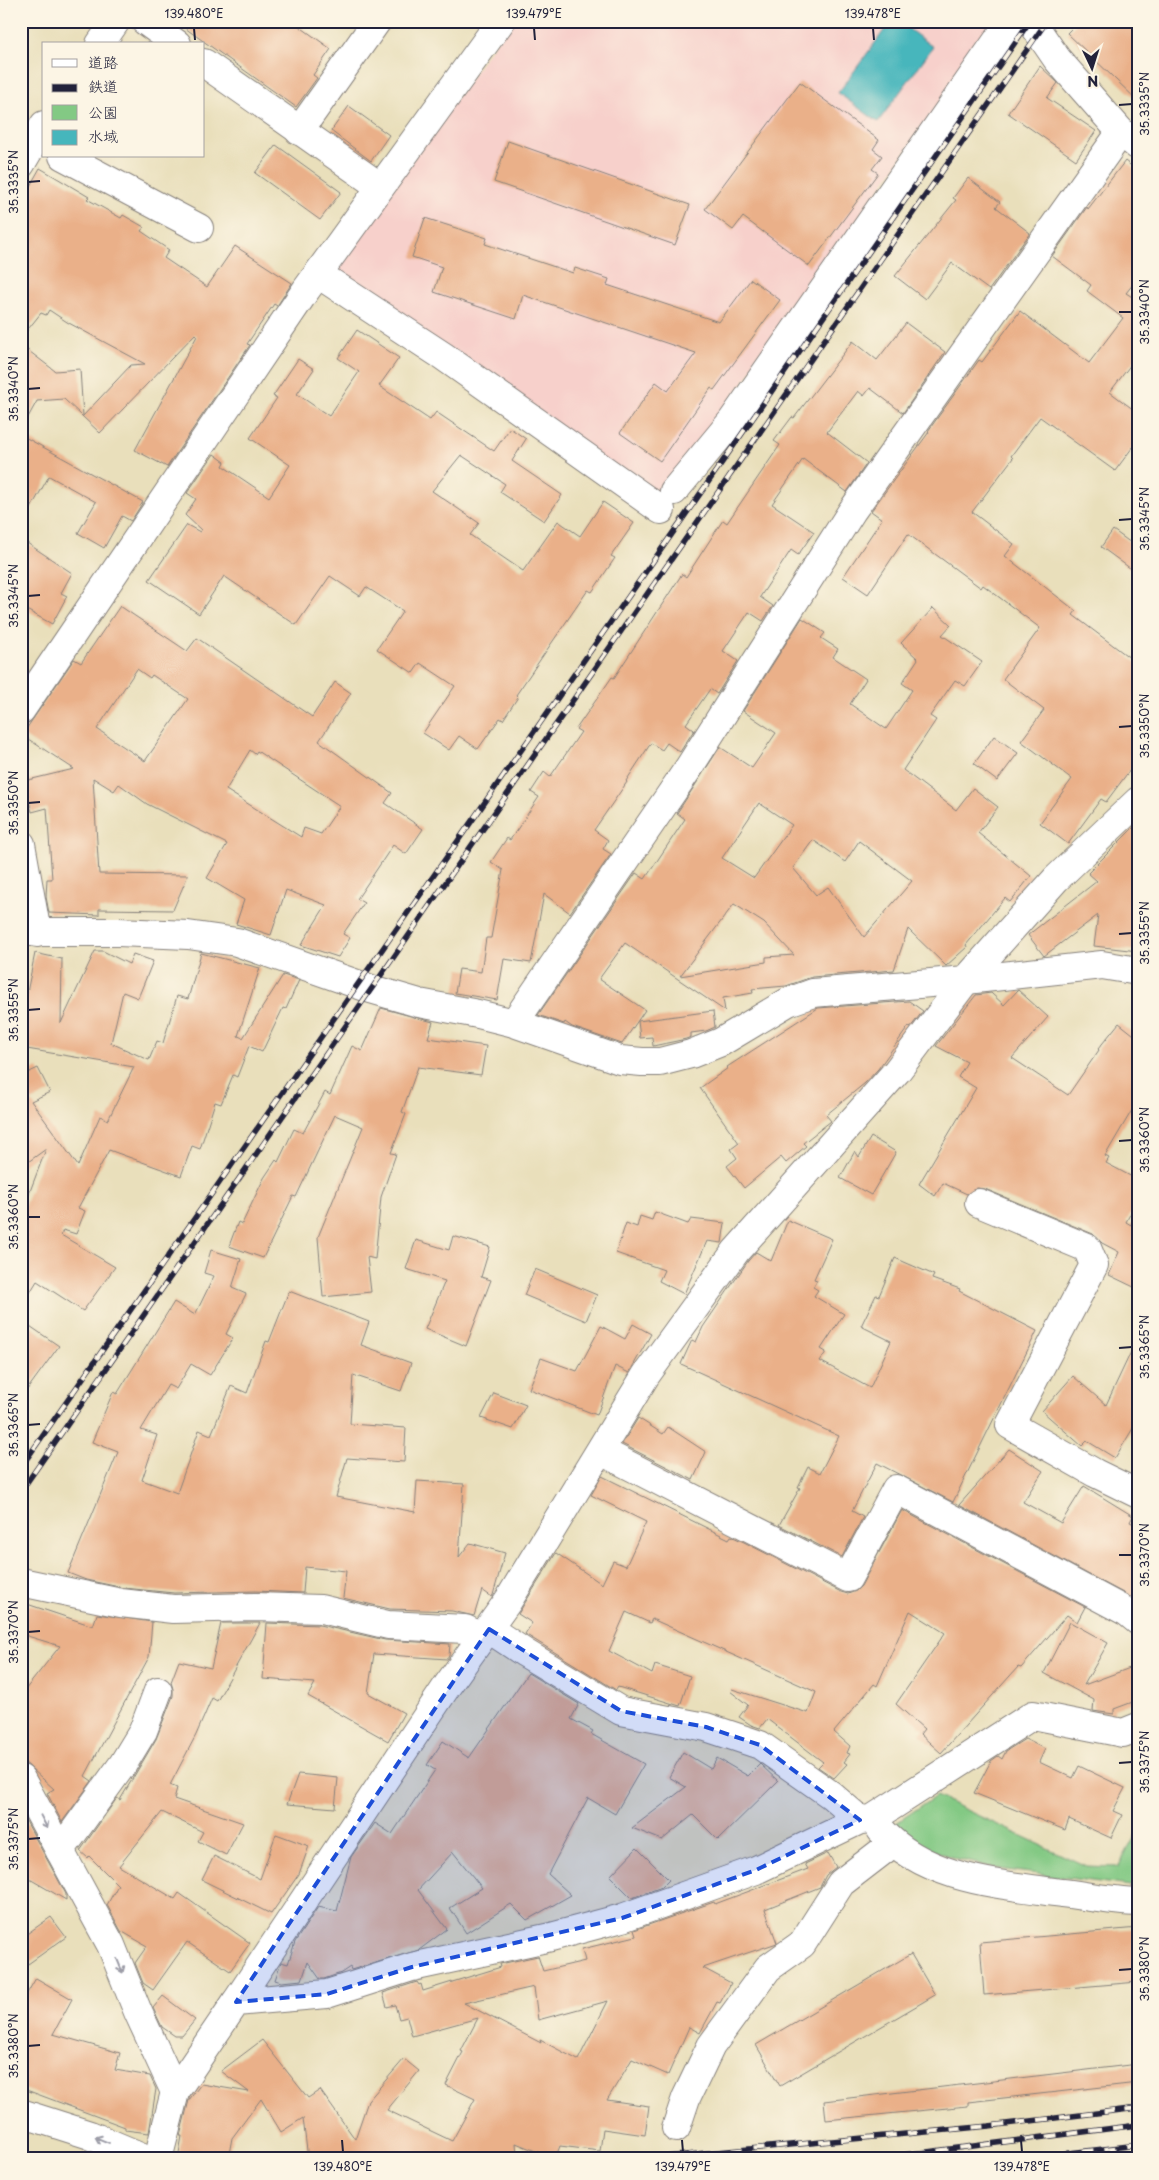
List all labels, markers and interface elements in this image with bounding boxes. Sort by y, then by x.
text: 139.480°E [164,4,224,22]
text: 139.479°E [506,4,562,22]
text: 139.478°E [845,4,901,22]
legend [42,42,205,158]
north arrow [1066,42,1116,92]
text: 道路 [88,50,118,73]
text: N [1087,71,1099,92]
text: 35.3335°N [1135,72,1153,136]
text: 鉄道 [88,74,118,97]
text: 公園 [88,100,118,123]
text: 水域 [88,124,118,147]
text: 35.3335°N [4,150,22,214]
text: 35.3340°N [1135,279,1153,345]
text: 35.3340°N [4,356,22,422]
text: 35.3345°N [1135,487,1153,551]
text: 35.3345°N [4,564,22,628]
text: 35.3350°N [1135,693,1153,759]
text: 35.3350°N [4,770,22,836]
text: 35.3355°N [1135,901,1153,965]
text: 35.3355°N [4,978,22,1042]
text: 35.3360°N [1135,1107,1153,1173]
text: 35.3360°N [4,1184,22,1250]
text: 35.3365°N [1135,1315,1153,1379]
text: 35.3365°N [4,1393,22,1457]
text: 35.3370°N [1135,1523,1153,1587]
text: 35.3370°N [4,1600,22,1664]
text: 35.3375°N [1135,1731,1153,1793]
text: 35.3375°N [4,1808,22,1870]
one-way arrow [40,1814,50,1828]
text: 35.3380°N [1135,1936,1153,2002]
one-way arrow [116,1958,125,1973]
text: 35.3380°N [4,2013,22,2079]
one-way arrow [95,2135,110,2144]
text: 139.480°E [313,2157,373,2175]
text: 139.479°E [655,2157,711,2175]
text: 139.478°E [994,2157,1050,2175]

